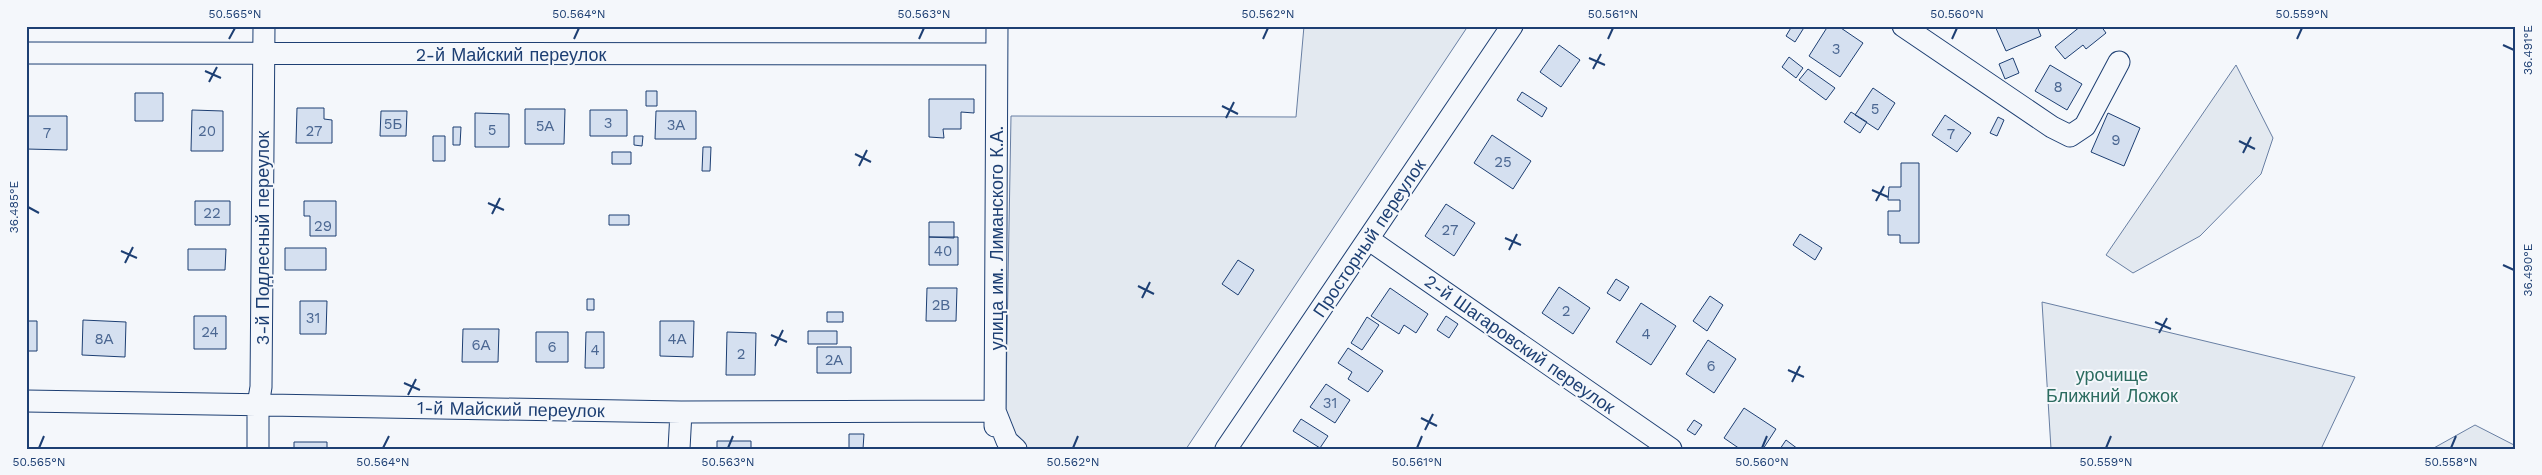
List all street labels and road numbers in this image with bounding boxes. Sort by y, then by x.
street label: 2-й Майский переулок [416,44,606,65]
street label: улица им. Лиманского К.А. [986,126,1007,350]
street label: 3-й Подлесный переулок [252,131,273,345]
street label: Просторный переулок [1308,155,1430,321]
street label: 2-й Шагаровский переулок [1421,270,1619,418]
street label: 1-й Майский переулок [417,397,605,421]

